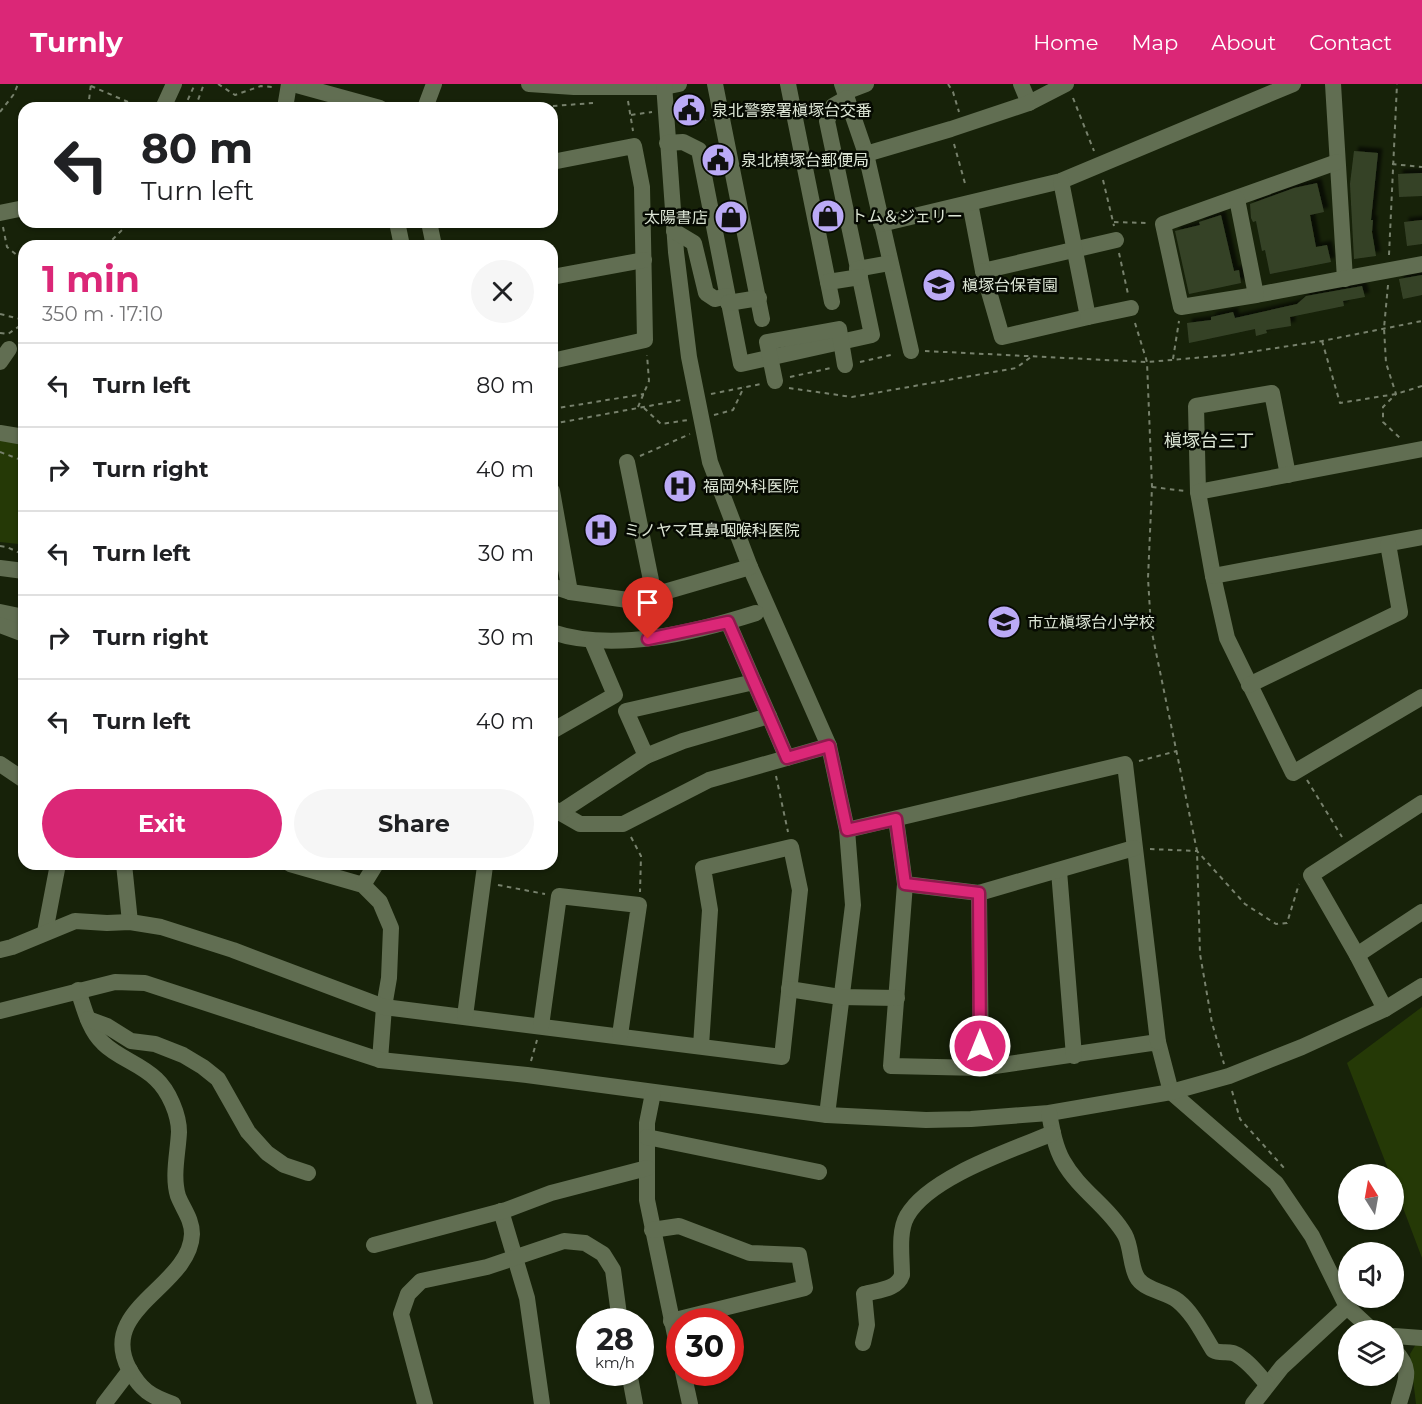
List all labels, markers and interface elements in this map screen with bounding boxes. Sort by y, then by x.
text: Turnly [30,25,123,59]
text: Home [1033,30,1098,55]
text: Map [1131,30,1178,55]
text: About [1211,30,1276,55]
text: Contact [1309,30,1392,55]
public building icon: 泉北警察署槇塚台交番 [671,92,707,128]
place label: 泉北警察署槇塚台交番 [712,101,872,120]
text: 80 m [141,122,253,174]
icon: left [42,126,120,204]
public building icon: 泉北槙塚台郵便局 [700,142,736,178]
place label: 泉北槙塚台郵便局 [741,151,869,170]
text: Turn left [141,174,254,207]
shop icon: トム＆ジェリー [810,198,846,234]
shop icon: 太陽書店 [713,199,749,235]
place label: トム＆ジェリー [851,207,963,226]
place label: 太陽書店 [644,208,708,227]
text: 1 min [42,257,140,301]
button: close [471,260,534,323]
school or university icon: 槇塚台保育園 [921,267,957,303]
place label: 槇塚台保育園 [962,276,1058,295]
text: 350 m · 17:10 [42,302,163,326]
icon: left [42,369,75,402]
text: Turn left [93,372,191,399]
text: 80 m [476,372,534,399]
district label: 槇塚台三丁 [1164,430,1254,452]
icon: right [42,453,75,486]
text: Turn right [93,456,208,483]
text: 40 m [476,456,534,483]
hospital icon: 福岡外科医院 [662,468,698,504]
place label: 福岡外科医院 [703,477,799,496]
hospital icon: ミノヤマ耳鼻咽喉科医院 [583,512,619,548]
place label: ミノヤマ耳鼻咽喉科医院 [624,521,800,540]
icon: left [42,537,75,570]
text: Turn left [93,540,191,567]
text: 30 m [478,540,534,567]
pin [622,577,673,639]
icon: arrive [631,586,664,619]
school or university icon: 市立槇塚台小学校 [986,604,1022,640]
place label: 市立槇塚台小学校 [1027,613,1155,632]
icon: right [42,621,75,654]
text: Turn right [93,624,208,651]
text: 30 m [478,624,534,651]
icon: left [42,705,75,738]
text: Turn left [93,708,191,735]
text: 40 m [476,708,534,735]
button: Exit [42,789,282,858]
button: Share [294,789,534,858]
position arrow [948,1014,1012,1078]
north arrow [1338,1164,1404,1230]
map controls [1338,1164,1404,1386]
button: sound [1338,1242,1404,1308]
speed limit sign: 30 [666,1308,744,1386]
button: layers [1338,1320,1404,1386]
text: 28 [596,1321,634,1358]
text: km/h [595,1353,635,1372]

